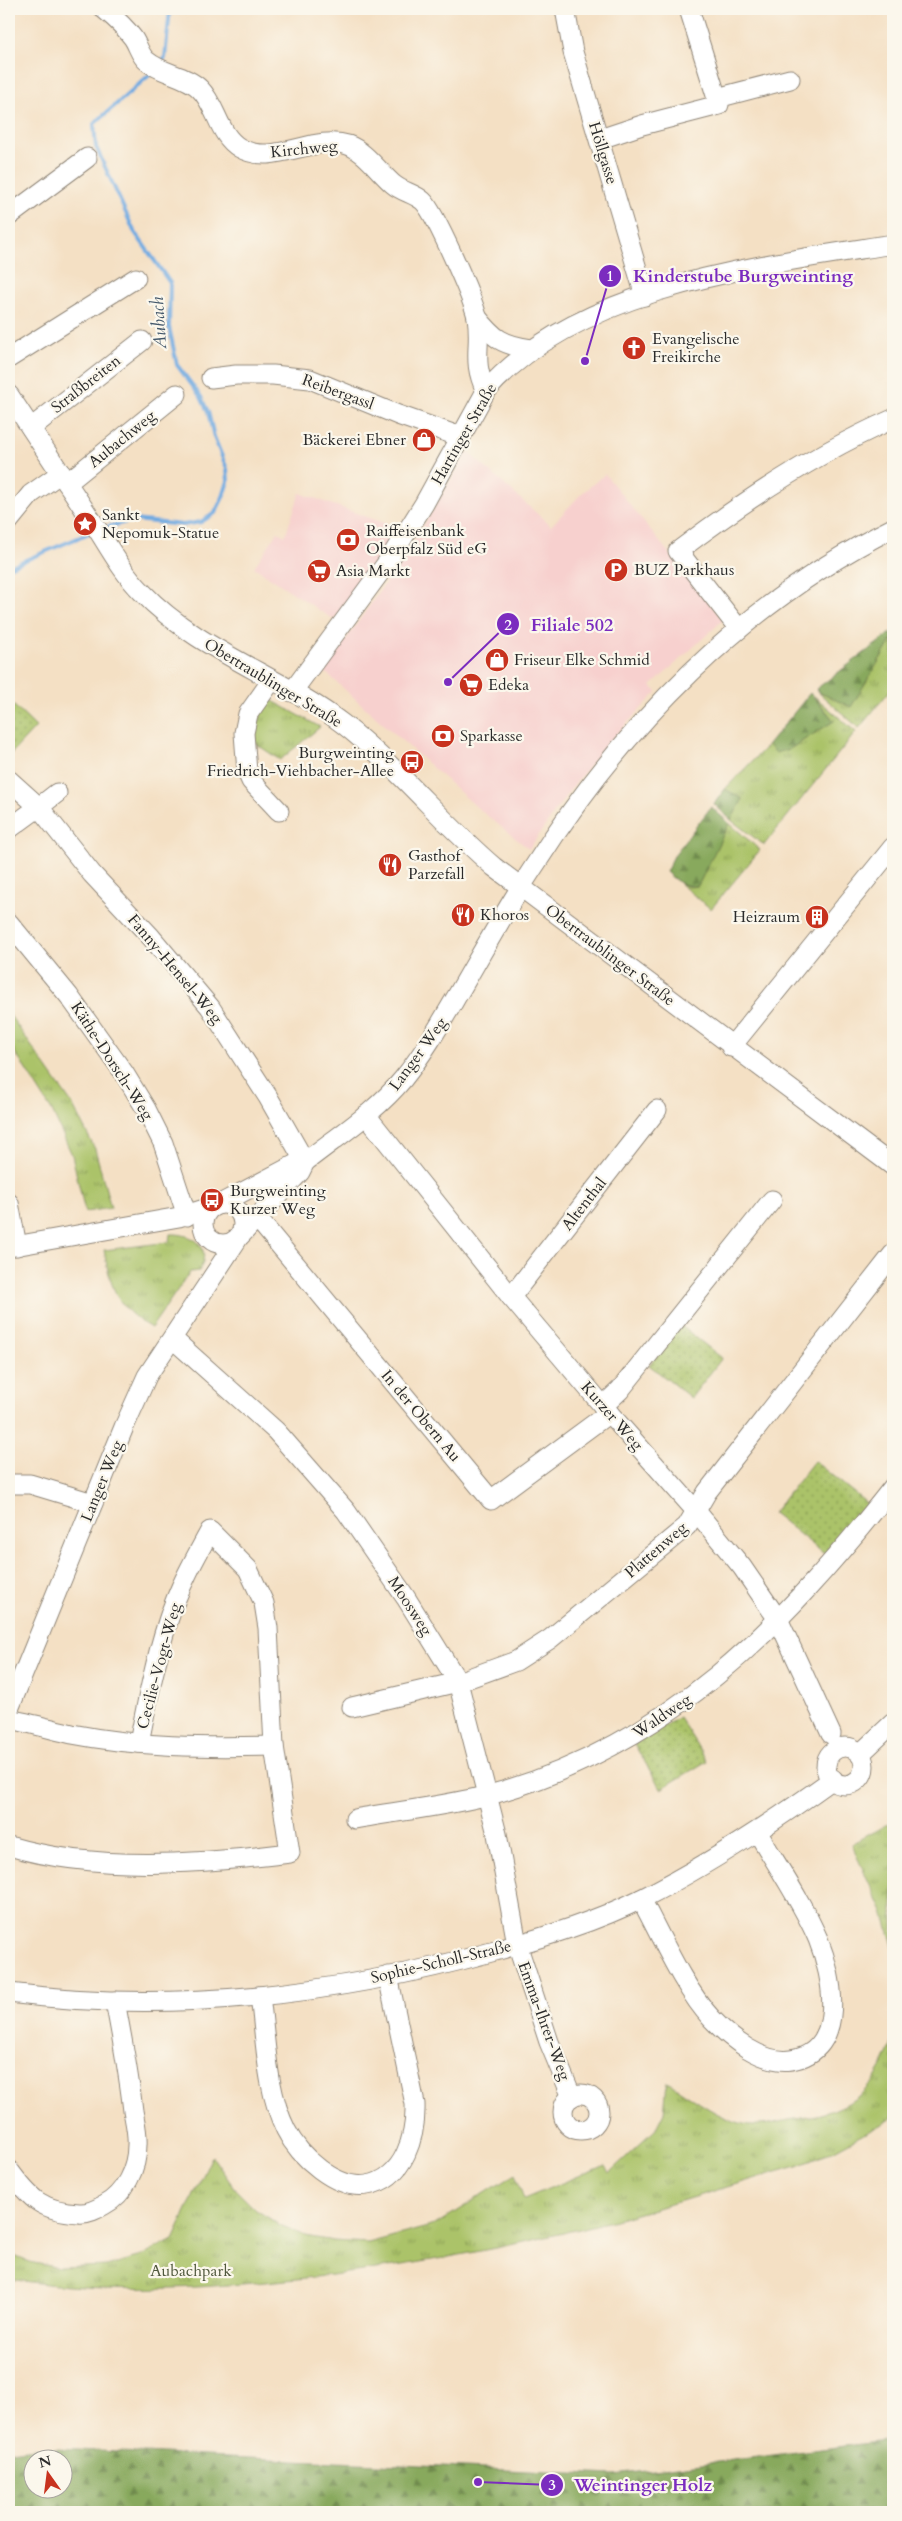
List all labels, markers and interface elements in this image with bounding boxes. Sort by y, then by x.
street label: Höllgasse [583,119,623,187]
street label: Kirchweg [269,135,339,163]
callout: Kinderstube Burgweinting [598,259,863,292]
text: Kinderstube Burgweinting [633,264,853,289]
text: 1 [606,266,614,286]
water label: Aubach [145,296,173,351]
place label: Evangelische Freikirche [652,328,739,368]
church icon: Evangelische Freikirche [621,335,647,361]
street label: Straßbreiten [47,350,125,418]
street label: Reibergassl [299,369,377,415]
street label: Hartinger Straße [426,379,502,489]
street label: Aubachweg [84,405,160,473]
shop icon: Bäckerei Ebner [411,427,437,453]
place label: Bäckerei Ebner [302,429,406,451]
place label: Sankt Nepomuk-Statue [102,504,219,544]
place icon: Sankt Nepomuk-Statue [72,511,98,537]
place label: Raiffeisenbank Oberpfalz Süd eG [366,520,487,560]
bank icon: Raiffeisenbank Oberpfalz Süd eG [335,527,361,553]
parking icon: BUZ Parkhaus [603,557,629,583]
supermarket icon: Asia Markt [306,558,332,584]
place label: BUZ Parkhaus [634,559,734,581]
place label: Asia Markt [336,560,410,582]
callout: Filiale 502 [496,608,623,641]
text: Filiale 502 [531,613,613,638]
text: 2 [504,615,512,635]
street label: Obertraublinger Straße [200,633,346,733]
shop icon: Friseur Elke Schmid [484,647,510,673]
place label: Friseur Elke Schmid [514,649,650,671]
supermarket icon: Edeka [458,672,484,698]
place label: Edeka [488,674,529,696]
bank icon: Sparkasse [430,723,456,749]
place label: Sparkasse [460,725,523,747]
place label: Burgweinting Friedrich-Viehbacher-Allee [207,742,394,782]
bus stop icon: Burgweinting Friedrich-Viehbacher-Allee [399,749,425,775]
place label: Gasthof Parzefall [408,845,465,885]
restaurant icon: Gasthof Parzefall [377,852,403,878]
street label: Obertraublinger Straße [541,899,679,1011]
restaurant icon: Khoros [450,902,476,928]
place label: Khoros [480,904,529,926]
building icon: Heizraum [804,904,830,930]
place label: Heizraum [733,906,800,928]
street label: Fanny-Hensel-Weg [122,909,228,1029]
street label: Käthe-Dorsch-Weg [65,998,159,1125]
street label: Langer Weg [384,1013,452,1095]
street label: Altenthal [556,1173,612,1235]
place label: Burgweinting Kurzer Weg [230,1180,326,1220]
bus stop icon: Burgweinting Kurzer Weg [199,1187,225,1213]
street label: In der Obern Au [376,1365,466,1467]
street label: Kurzer Weg [576,1377,648,1455]
street label: Langer Weg [76,1437,128,1525]
street label: Plattenweg [620,1517,692,1583]
street label: Moosweg [383,1572,437,1640]
street label: Cecilie-Vogt-Weg [132,1600,186,1732]
street label: Waldweg [628,1688,696,1744]
street label: Sophie-Scholl-Straße [369,1935,513,1989]
street label: Emma-Ihrer-Weg [512,1958,576,2084]
park label: Aubachpark [150,2260,232,2282]
north arrow [22,2448,72,2498]
text: N [37,2451,53,2473]
callout: Weintinger Holz [539,2468,723,2501]
text: Weintinger Holz [573,2473,713,2498]
text: 3 [548,2475,556,2495]

